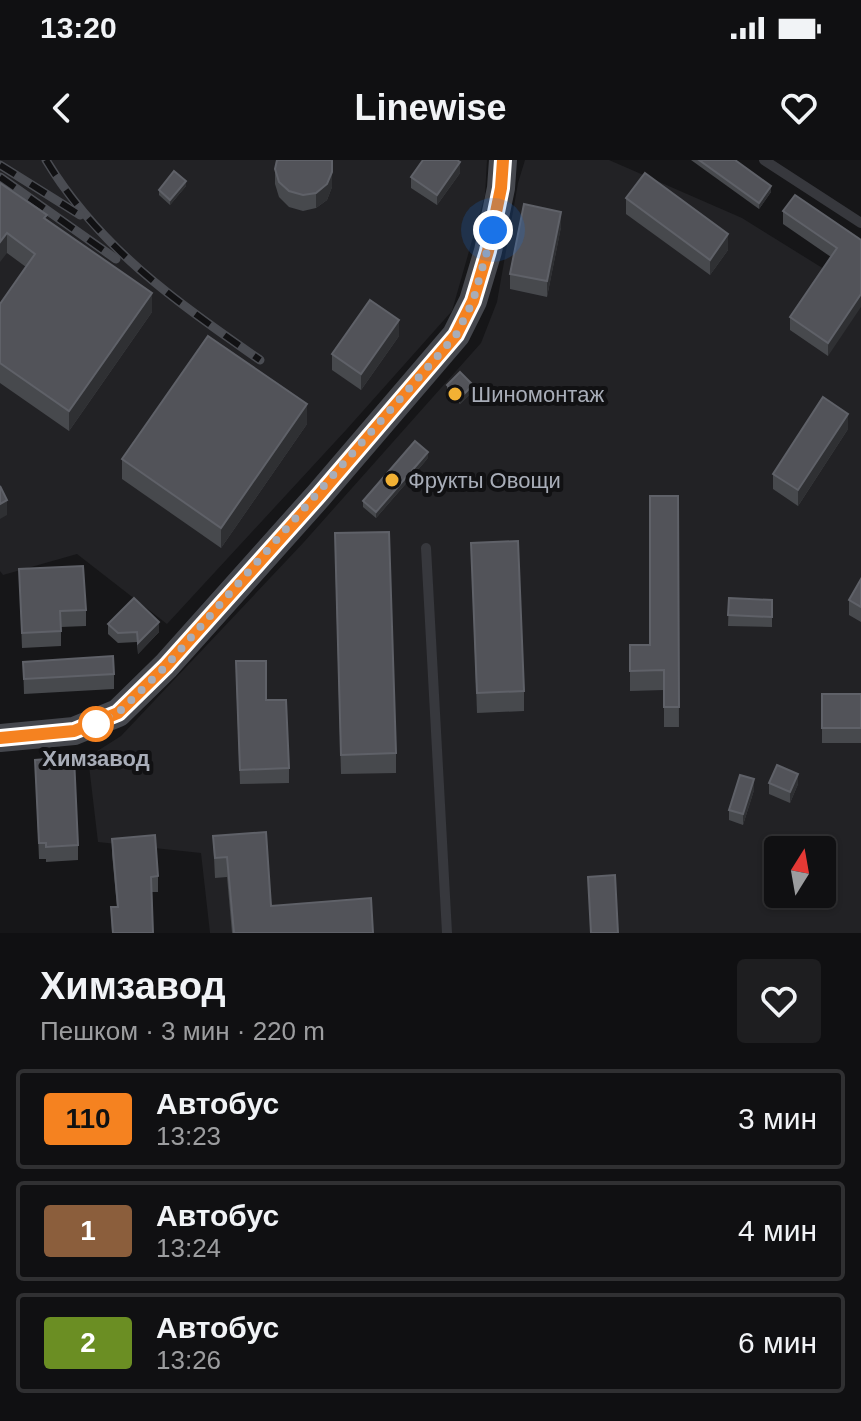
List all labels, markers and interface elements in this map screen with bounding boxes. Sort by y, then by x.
text: 13:20 [40,11,117,44]
icon: back [40,86,84,130]
icon: heart [777,86,821,130]
text: Linewise [354,87,507,128]
your location [473,210,513,250]
place label: Шиномонтаж [471,382,604,407]
marker: Шиномонтаж [446,385,464,403]
place label: Фрукты Овощи [408,468,561,493]
marker: Фрукты Овощи [383,471,401,489]
marker: Химзавод [79,707,113,741]
place label: Химзавод [42,746,150,771]
north arrow [764,836,836,908]
map controls [764,836,836,908]
button: heart [737,959,821,1043]
text: Химзавод [40,965,226,1007]
text: Пешком · 3 мин · 220 m [40,1016,325,1046]
text: Автобус [156,1087,279,1120]
text: 3 мин [738,1102,817,1135]
text: 110 [65,1103,111,1134]
text: 13:23 [156,1121,221,1151]
text: Автобус [156,1199,279,1232]
text: 4 мин [738,1214,817,1247]
text: 1 [80,1215,96,1246]
text: 13:24 [156,1233,221,1263]
text: Автобус [156,1311,279,1344]
text: 6 мин [738,1326,817,1359]
text: 2 [80,1327,96,1358]
text: 13:26 [156,1345,221,1375]

